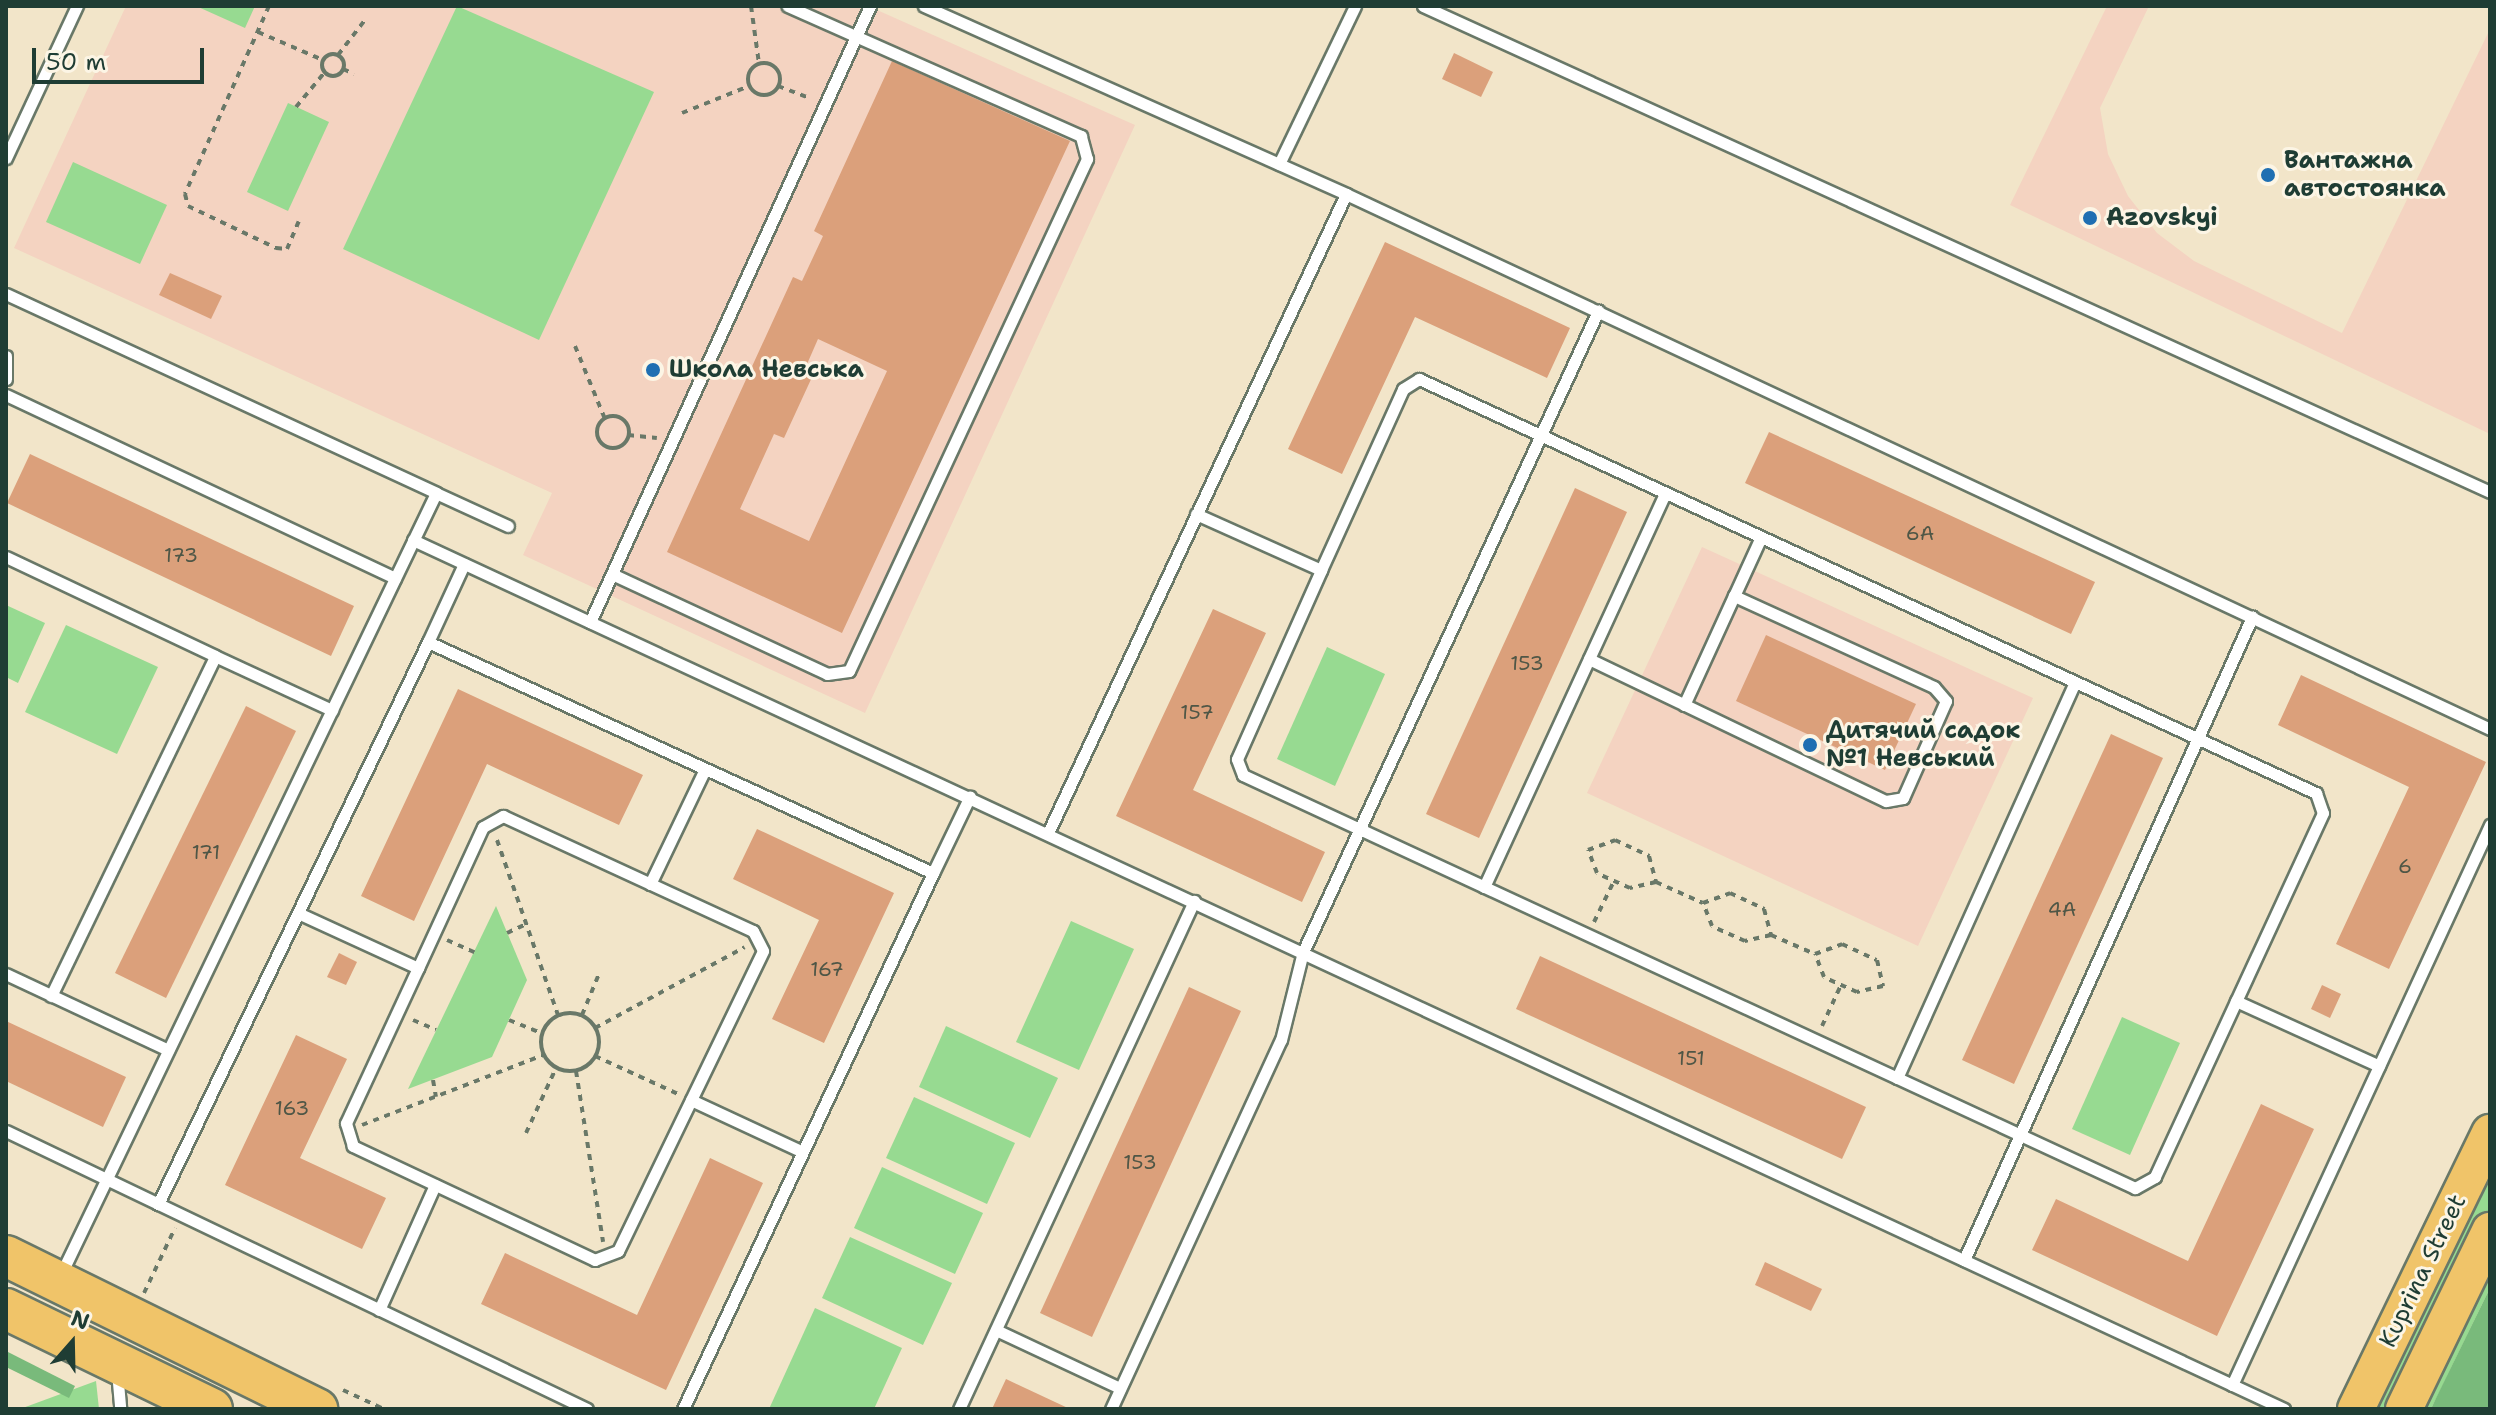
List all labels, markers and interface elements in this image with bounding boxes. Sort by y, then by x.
scale bar [36,32,208,82]
text: 50 m [46,46,106,78]
place label: Вантажна автостоянка [2284,147,2446,203]
marker: Вантажна автостоянка [2259,166,2277,184]
place label: Azovskyi [2106,204,2218,232]
marker: Azovskyi [2081,209,2099,227]
place label: Школа Невська [669,356,864,384]
marker: Школа Невська [644,361,662,379]
house number: 6А [1906,521,1934,545]
house number: 173 [164,543,198,567]
house number: 153 [1510,651,1544,675]
house number: 157 [1180,700,1214,724]
place label: Дитячий садок №1 Невський [1826,717,2020,773]
marker: Дитячий садок №1 Невський [1801,736,1819,754]
house number: 171 [192,840,220,864]
house number: 6 [2398,854,2412,878]
house number: 4А [2048,897,2076,921]
house number: 167 [810,957,844,981]
house number: 151 [1677,1046,1705,1070]
house number: 163 [275,1096,309,1120]
house number: 153 [1123,1150,1157,1174]
street label: Kuprina Street [2374,1190,2472,1352]
north arrow [32,1303,112,1383]
text: N [67,1303,94,1337]

